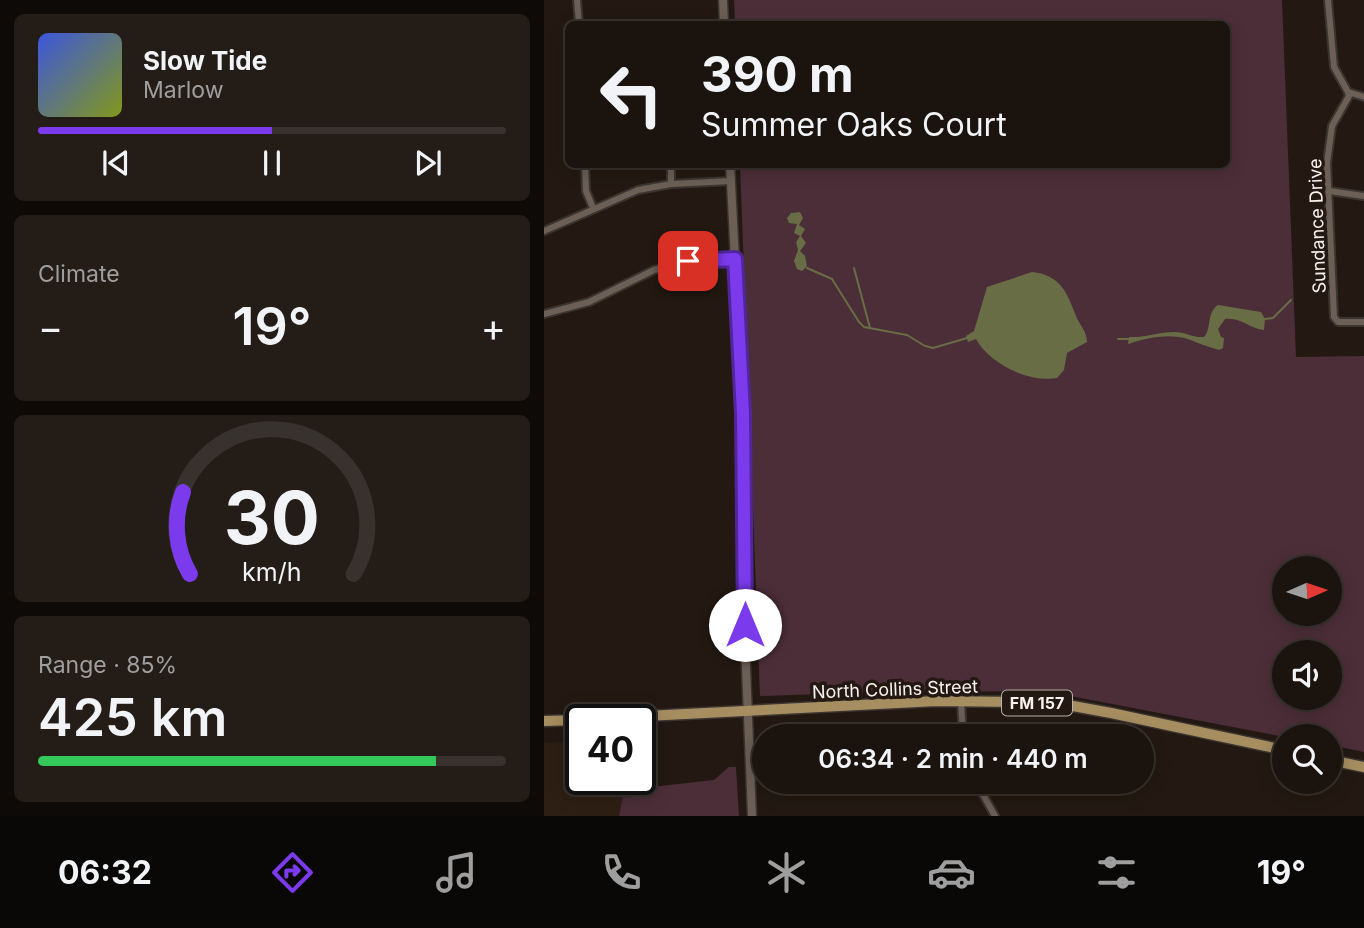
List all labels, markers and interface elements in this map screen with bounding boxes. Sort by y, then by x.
text: Slow Tide [143,45,267,76]
text: 390 m [701,45,854,104]
icon: left [586,49,677,140]
text: Marlow [143,76,223,104]
text: Summer Oaks Court [701,105,1007,144]
icon: previous [97,144,135,182]
icon: pause [253,144,291,182]
icon: next [409,144,447,182]
street label: Sundance Drive [1304,158,1330,294]
pin [658,231,718,291]
icon: arrive [669,242,707,280]
text: Climate [38,260,120,288]
text: 19° [232,295,312,358]
text: − [38,304,63,350]
text: + [481,304,506,350]
text: 30 [224,474,320,563]
north arrow [1272,556,1342,626]
map controls [1272,556,1342,794]
text: km/h [242,557,302,587]
position arrow [708,588,782,662]
button: sound [1272,640,1342,710]
text: Range · 85% [38,651,177,679]
street label: North Collins Street [812,676,978,702]
text: 425 km [38,686,227,749]
road number: FM 157 [1002,690,1072,716]
speed limit sign: 40 [565,704,656,795]
button: search [1272,724,1342,794]
text: 06:34 · 2 min · 440 m [818,743,1088,774]
icon: directions [268,848,317,897]
icon: music [432,848,481,897]
icon: phone [597,848,646,897]
icon: climate [762,848,811,897]
icon: car [927,848,976,897]
icon: filters [1092,848,1141,897]
text: 06:32 [58,853,152,892]
text: 19° [1257,853,1306,892]

